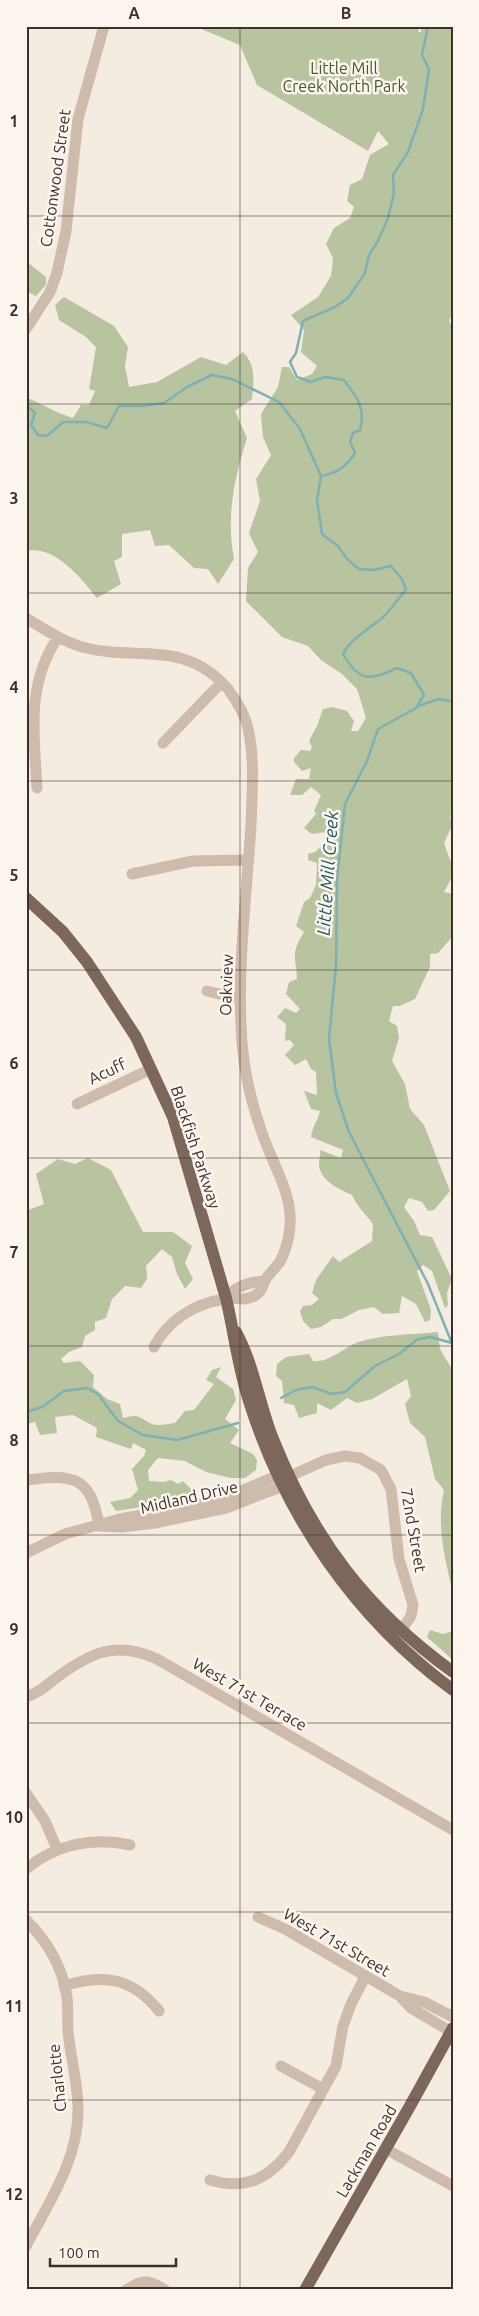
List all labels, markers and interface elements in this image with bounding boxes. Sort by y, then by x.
text: A [128,4,140,22]
text: B [341,4,351,22]
park label: Little Mill Creek North Park [283,59,406,95]
street label: Cottonwood Street [36,107,74,248]
text: 1 [9,112,19,130]
text: 2 [9,301,19,319]
text: 3 [9,489,19,507]
text: 4 [9,678,19,696]
water label: Little Mill Creek [313,809,341,936]
text: 5 [9,866,19,884]
street label: Oakview [216,953,236,1016]
text: 6 [9,1054,19,1072]
street label: Acuff [85,1054,129,1087]
street label: Blackfish Parkway [168,1083,224,1211]
text: 7 [9,1243,19,1261]
text: 8 [9,1431,19,1449]
street label: Midland Drive [138,1477,240,1517]
street label: 72nd Street [398,1487,430,1574]
text: 9 [9,1620,19,1638]
street label: West 71st Terrace [190,1654,310,1734]
text: 10 [5,1808,23,1826]
street label: West 71st Street [281,1904,394,1980]
text: 11 [5,1997,23,2015]
street label: Charlotte [44,2043,70,2113]
street label: Lackman Road [332,2102,400,2200]
text: 12 [5,2185,23,2203]
scale bar [50,2236,176,2268]
text: 100 m [58,2244,100,2261]

